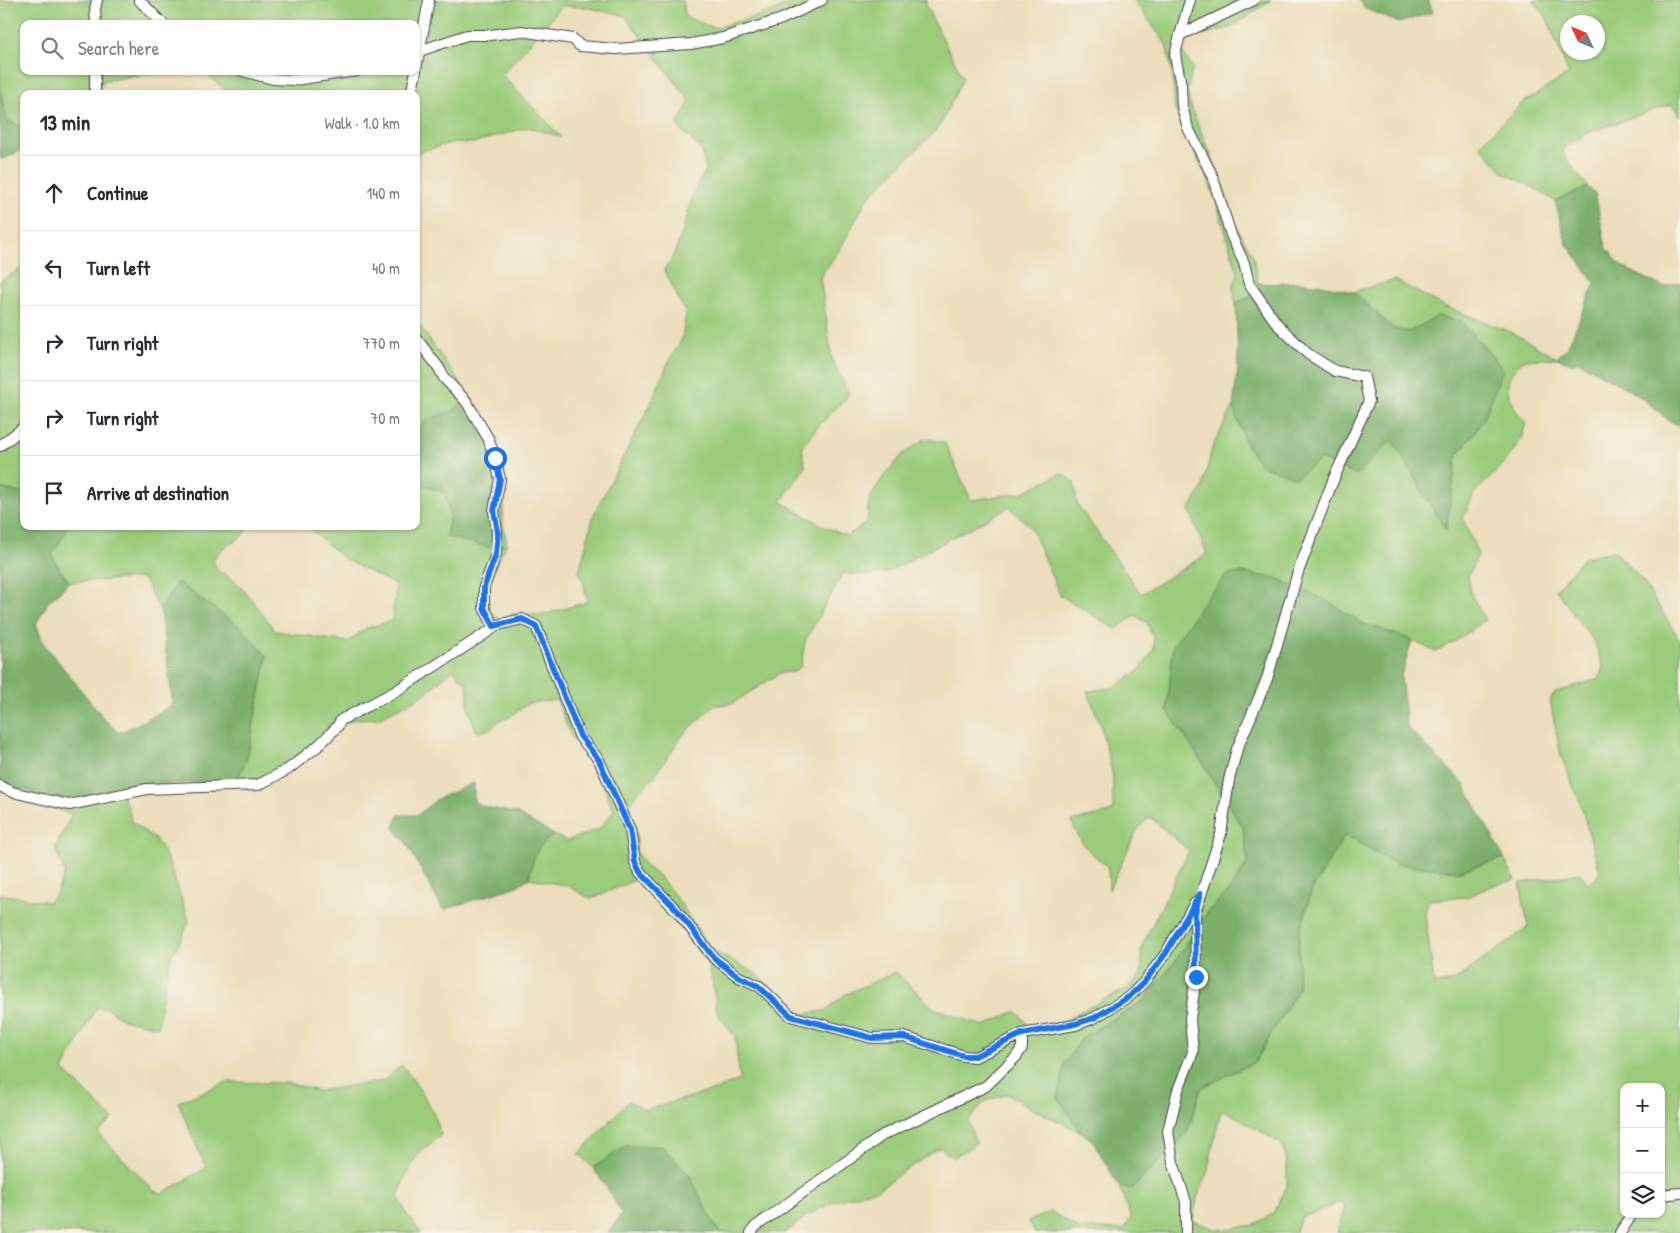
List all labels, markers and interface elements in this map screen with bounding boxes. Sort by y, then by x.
north arrow [1560,15,1605,60]
search box [20,20,420,75]
icon: search [38,34,66,62]
text: Search here [78,35,159,61]
text: 13 min [40,108,90,137]
text: Walk · 1.0 km [325,112,400,134]
icon: ahead [40,179,68,207]
text: Continue [87,180,148,206]
text: 140 m [366,182,400,204]
icon: left [40,254,68,282]
text: Turn left [87,255,150,281]
text: 40 m [372,257,400,279]
icon: right [40,329,68,357]
text: Turn right [87,330,158,356]
text: 770 m [362,332,400,354]
icon: right [40,404,68,432]
text: Turn right [87,405,158,431]
text: 70 m [370,407,400,429]
route start [484,447,507,470]
icon: arrive [40,479,68,507]
text: Arrive at destination [87,480,229,506]
route end [1185,966,1208,989]
map controls [1620,1083,1665,1218]
button: + [1620,1083,1665,1128]
button: − [1620,1128,1665,1173]
button: layers [1620,1173,1665,1218]

